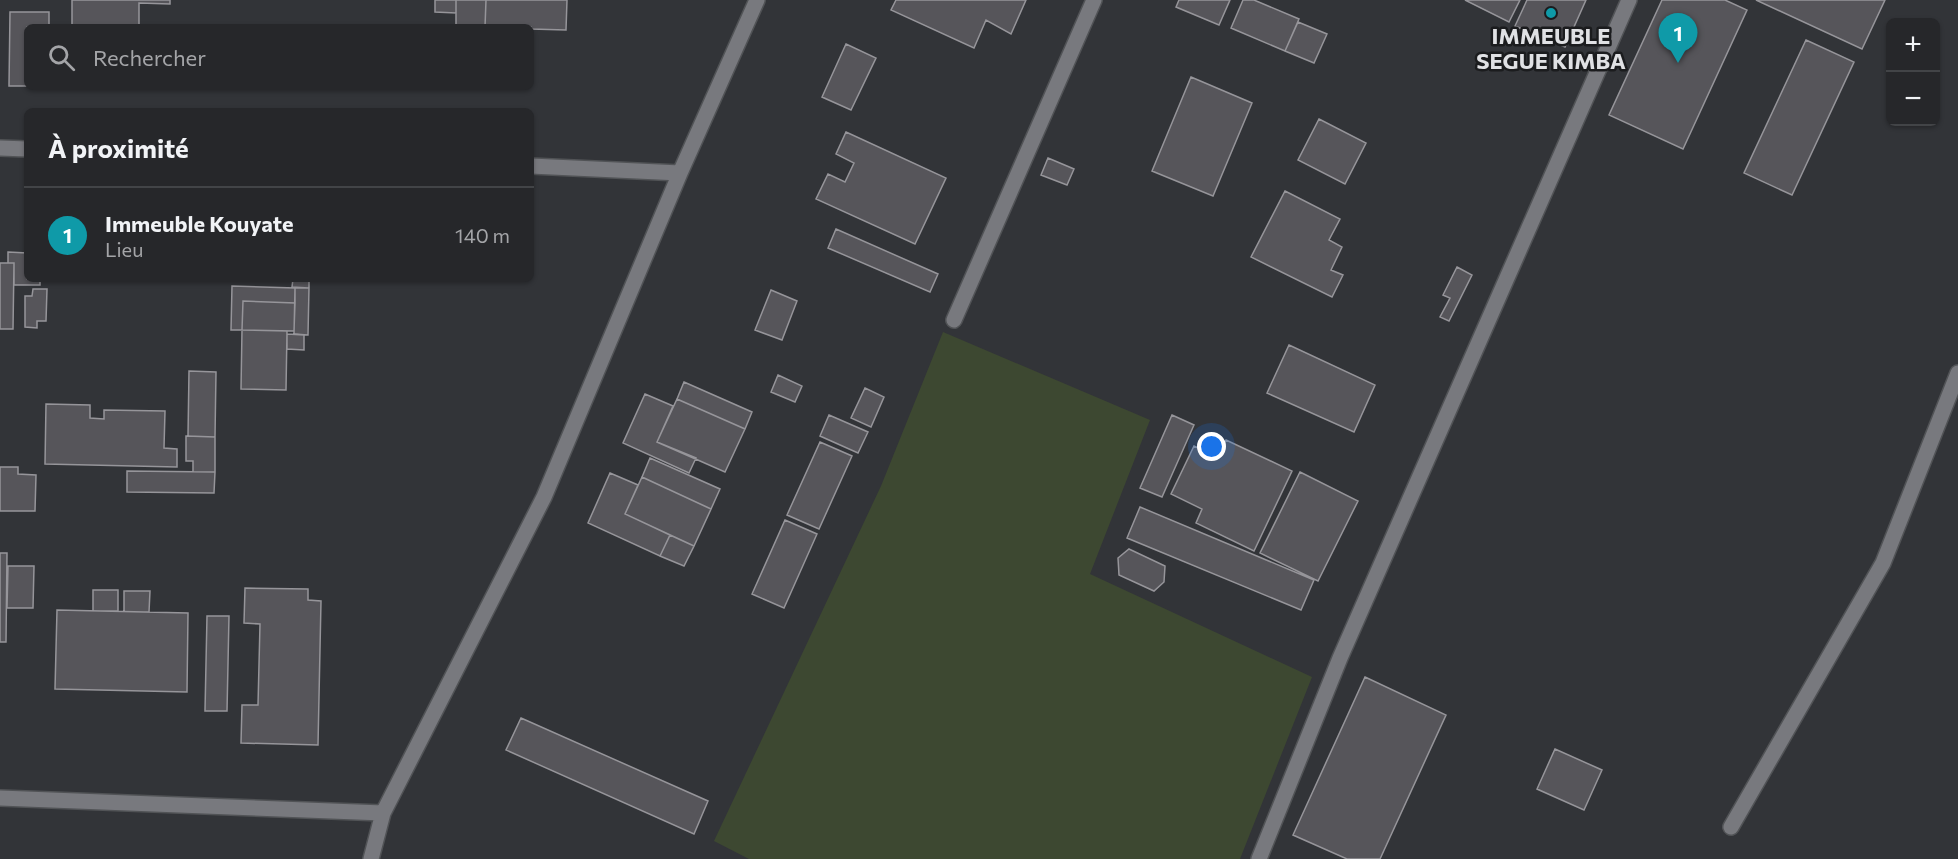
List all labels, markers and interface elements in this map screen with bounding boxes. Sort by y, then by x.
marker: IMMEUBLE SEGUE KIMBA [1544,6,1558,20]
pin: 1 [1658,14,1698,63]
map controls [1886,18,1940,126]
button: + [1886,18,1940,72]
place label: IMMEUBLE SEGUE KIMBA [1476,22,1626,74]
search box [24,24,534,90]
icon: search [45,41,78,74]
text: Rechercher [93,44,206,71]
button: − [1886,72,1940,126]
text: À proximité [48,132,189,163]
text: Immeuble Kouyate [105,210,294,237]
text: 1 [63,223,72,247]
text: 140 m [455,223,510,247]
text: Lieu [105,237,143,261]
your location [1197,432,1226,461]

